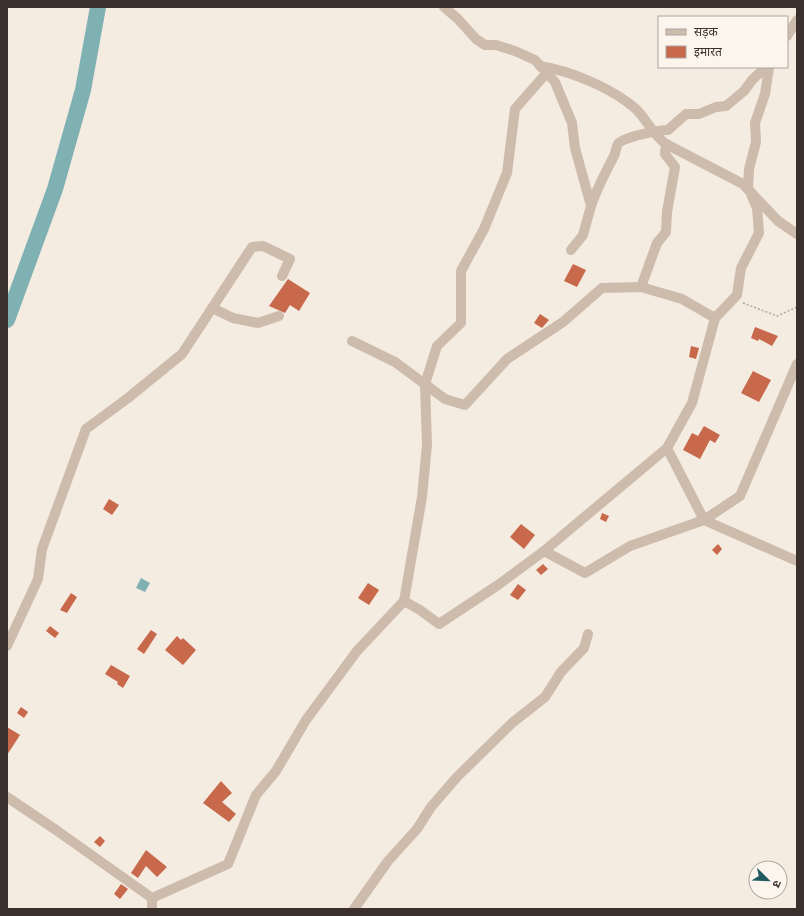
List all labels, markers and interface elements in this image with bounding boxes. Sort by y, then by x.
legend [658,16,788,68]
text: सड़क [694,25,719,39]
text: इमारत [694,45,723,59]
north arrow [748,860,788,900]
text: उ [769,878,784,890]

